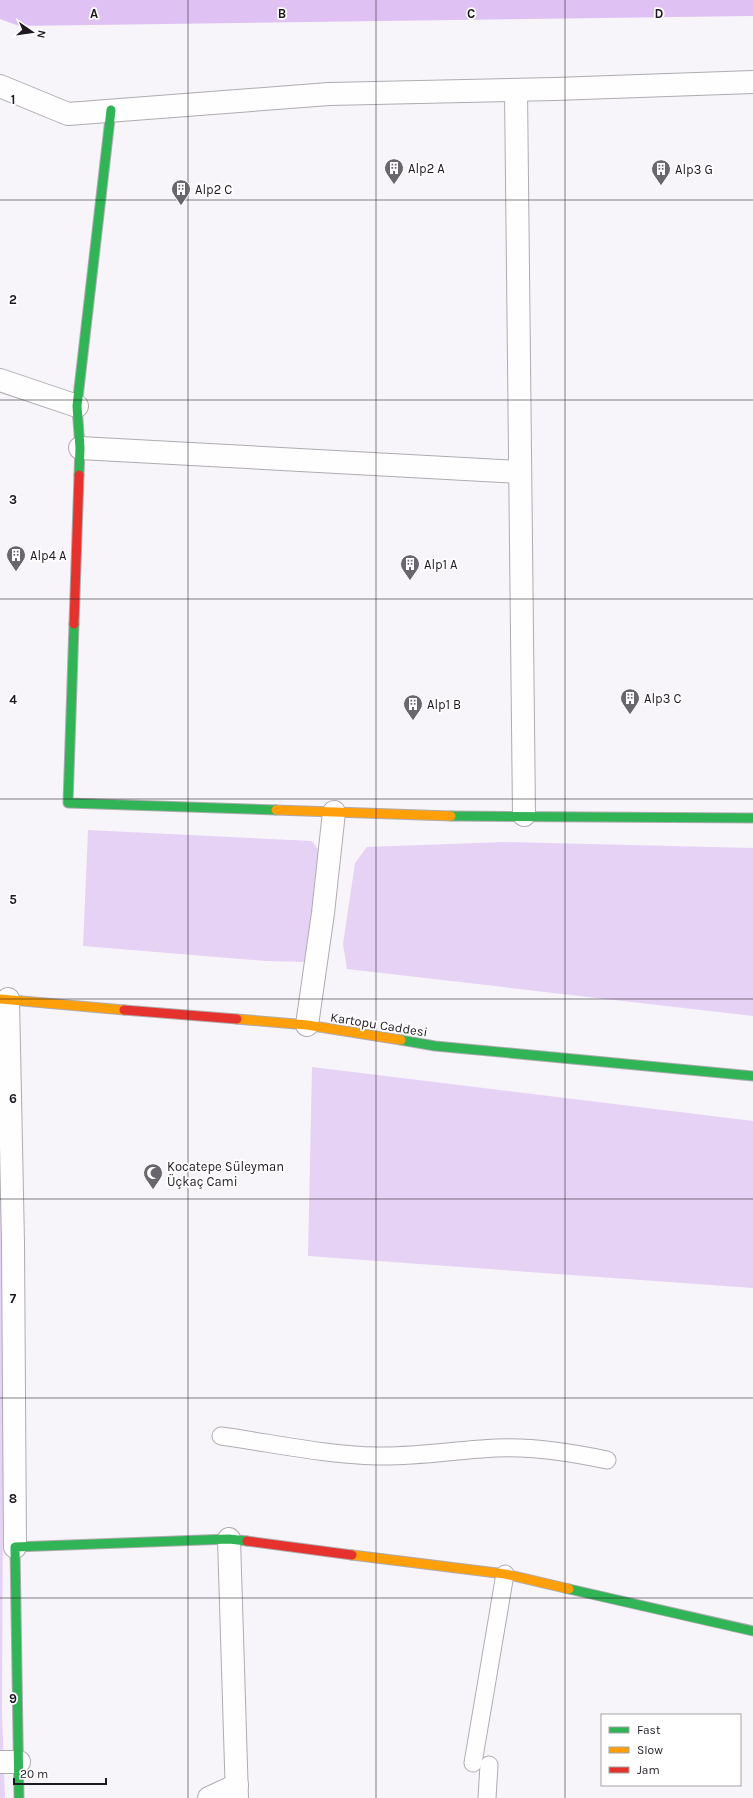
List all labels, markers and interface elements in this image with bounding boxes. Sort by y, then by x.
text: A [90,6,98,21]
text: B [278,6,286,21]
text: C [467,6,475,21]
text: D [655,6,664,21]
north arrow [12,12,52,52]
text: N [34,29,48,39]
text: 1 [11,92,15,107]
building icon: Alp2 A [383,157,405,185]
building icon: Alp3 G [650,158,672,186]
place label: Alp2 A [408,161,445,176]
place label: Alp3 G [675,162,713,177]
building icon: Alp2 C [170,178,192,206]
place label: Alp2 C [195,182,232,197]
text: 2 [9,292,17,307]
text: 3 [9,492,17,507]
building icon: Alp4 A [5,544,27,572]
place label: Alp4 A [30,548,67,563]
building icon: Alp1 A [399,553,421,581]
place label: Alp1 A [424,557,458,572]
building icon: Alp3 C [619,687,641,715]
place label: Alp3 C [644,691,681,706]
text: 4 [9,692,17,707]
building icon: Alp1 B [402,693,424,721]
place label: Alp1 B [427,697,461,712]
text: 5 [9,892,17,907]
street label: Kartopu Caddesi [329,1009,429,1040]
text: 6 [9,1091,17,1106]
place label: Kocatepe Süleyman Üçkaç Cami [167,1159,284,1189]
mosque icon: Kocatepe Süleyman Üçkaç Cami [142,1162,164,1190]
text: 7 [10,1291,17,1306]
text: 8 [9,1491,17,1506]
text: 9 [9,1691,17,1706]
legend [601,1714,741,1786]
text: Fast [637,1723,661,1737]
text: Slow [637,1743,663,1757]
scale bar [14,1760,106,1786]
text: Jam [637,1763,660,1777]
text: 20 m [20,1767,48,1781]

